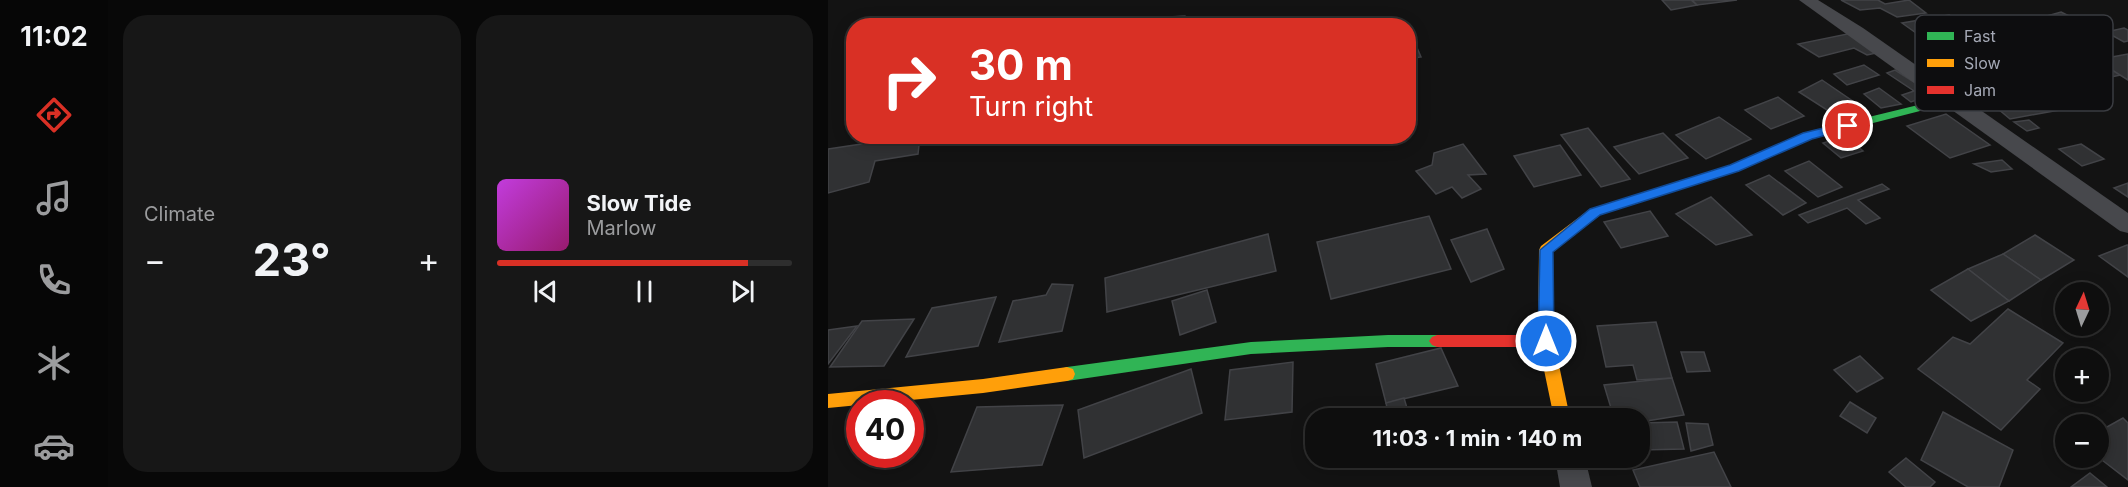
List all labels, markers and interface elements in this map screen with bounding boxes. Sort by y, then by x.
legend [1915,15,2113,111]
text: 11:02 [20,20,88,53]
text: Fast [1964,26,1996,46]
text: 30 m [969,39,1073,90]
icon: right [870,42,948,120]
text: Slow [1964,53,2001,73]
text: Jam [1964,80,1996,100]
text: Turn right [969,90,1093,123]
icon: directions [33,94,75,136]
pin [1822,100,1873,151]
icon: arrive [1831,109,1864,142]
icon: music [33,177,75,219]
text: Slow Tide [587,190,692,216]
text: Climate [144,202,215,226]
text: Marlow [587,216,656,240]
text: 23° [253,232,331,287]
text: − [144,240,166,280]
text: + [418,240,439,280]
icon: phone [33,259,75,301]
icon: previous [529,275,562,308]
icon: pause [628,275,661,308]
icon: next [726,275,759,308]
north arrow [2055,282,2109,336]
map controls [2055,282,2109,468]
position arrow [1514,309,1578,373]
icon: climate [33,342,75,384]
button: + [2055,348,2109,402]
speed limit sign: 40 [846,390,924,468]
button: − [2055,414,2109,468]
icon: car [33,425,75,467]
text: 11:03 · 1 min · 140 m [1373,425,1582,451]

